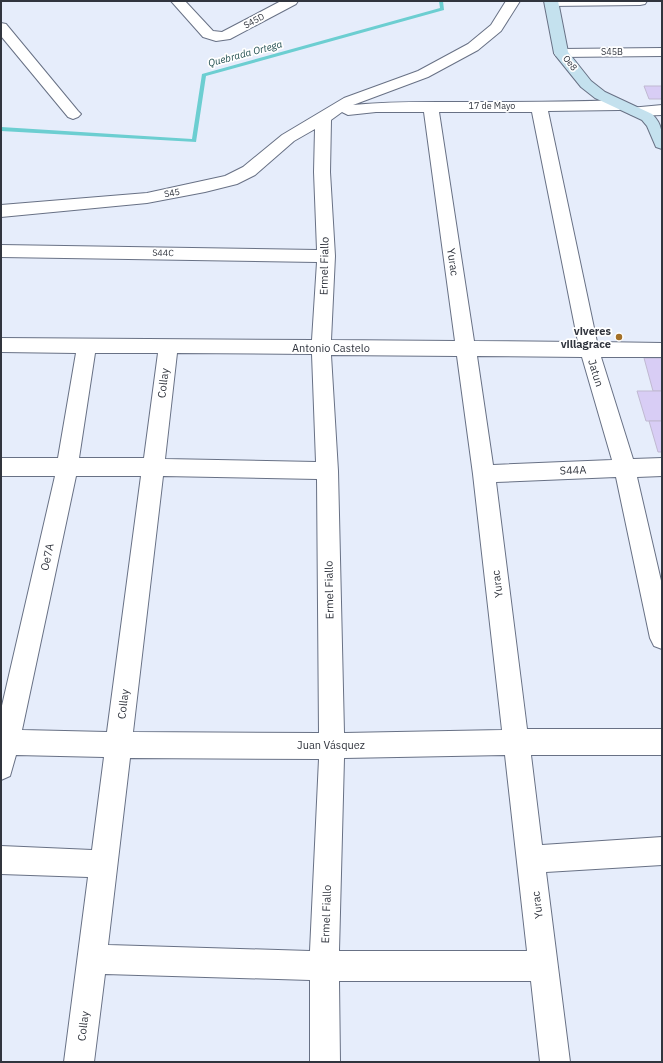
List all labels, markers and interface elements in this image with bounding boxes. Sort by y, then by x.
street label: S45D [241,11,266,31]
water label: Quebrada Ortega [207,37,284,70]
street label: S45B [601,46,623,57]
street label: Oe8 [561,53,580,73]
street label: 17 de Mayo [469,100,515,111]
street label: S45 [163,186,181,199]
street label: Ermel Fiallo [316,237,332,295]
street label: S44C [152,247,174,258]
street label: Yurac [444,247,462,277]
place label: viveres villagrace [561,324,611,351]
marker: viveres villagrace [614,332,624,342]
street label: Antonio Castelo [292,341,370,355]
street label: Jatun [585,358,607,388]
street label: Collay [154,367,172,399]
street label: S44A [559,463,587,477]
street label: Oe7A [37,542,57,572]
street label: Ermel Fiallo [321,561,337,619]
street label: Yurac [488,569,506,599]
street label: Collay [114,688,132,720]
street label: Juan Vásquez [297,738,365,752]
street label: Ermel Fiallo [318,885,334,943]
street label: Yurac [528,890,546,920]
street label: Collay [74,1010,92,1042]

